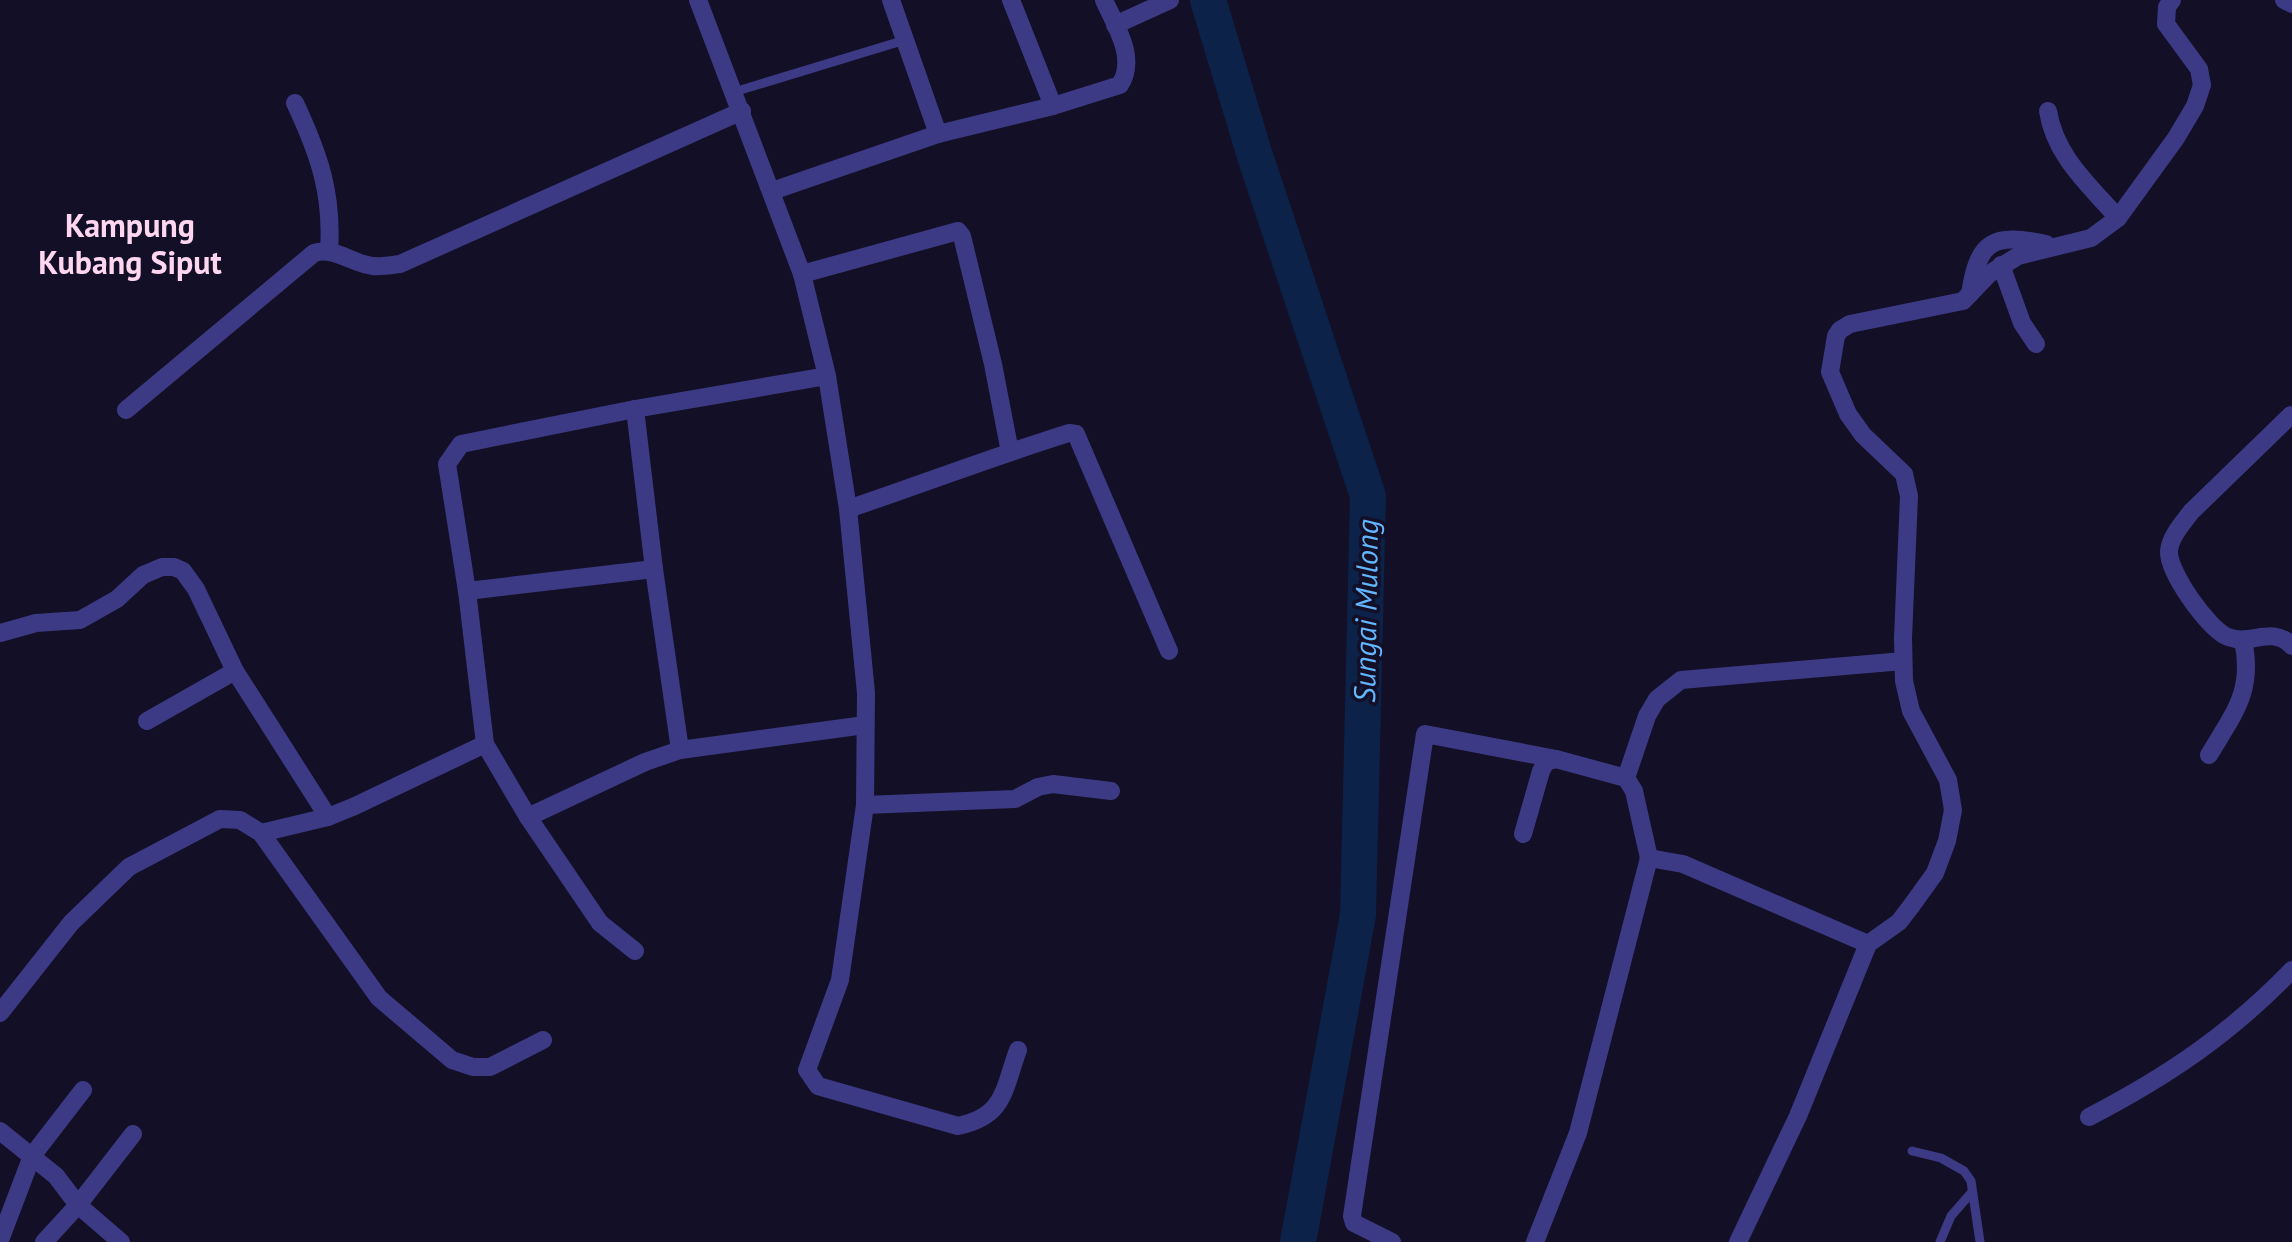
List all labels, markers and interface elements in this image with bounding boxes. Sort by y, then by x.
district label: Kampung Kubang Siput [38,204,223,283]
water label: Sungai Mulong [1344,519,1386,703]

